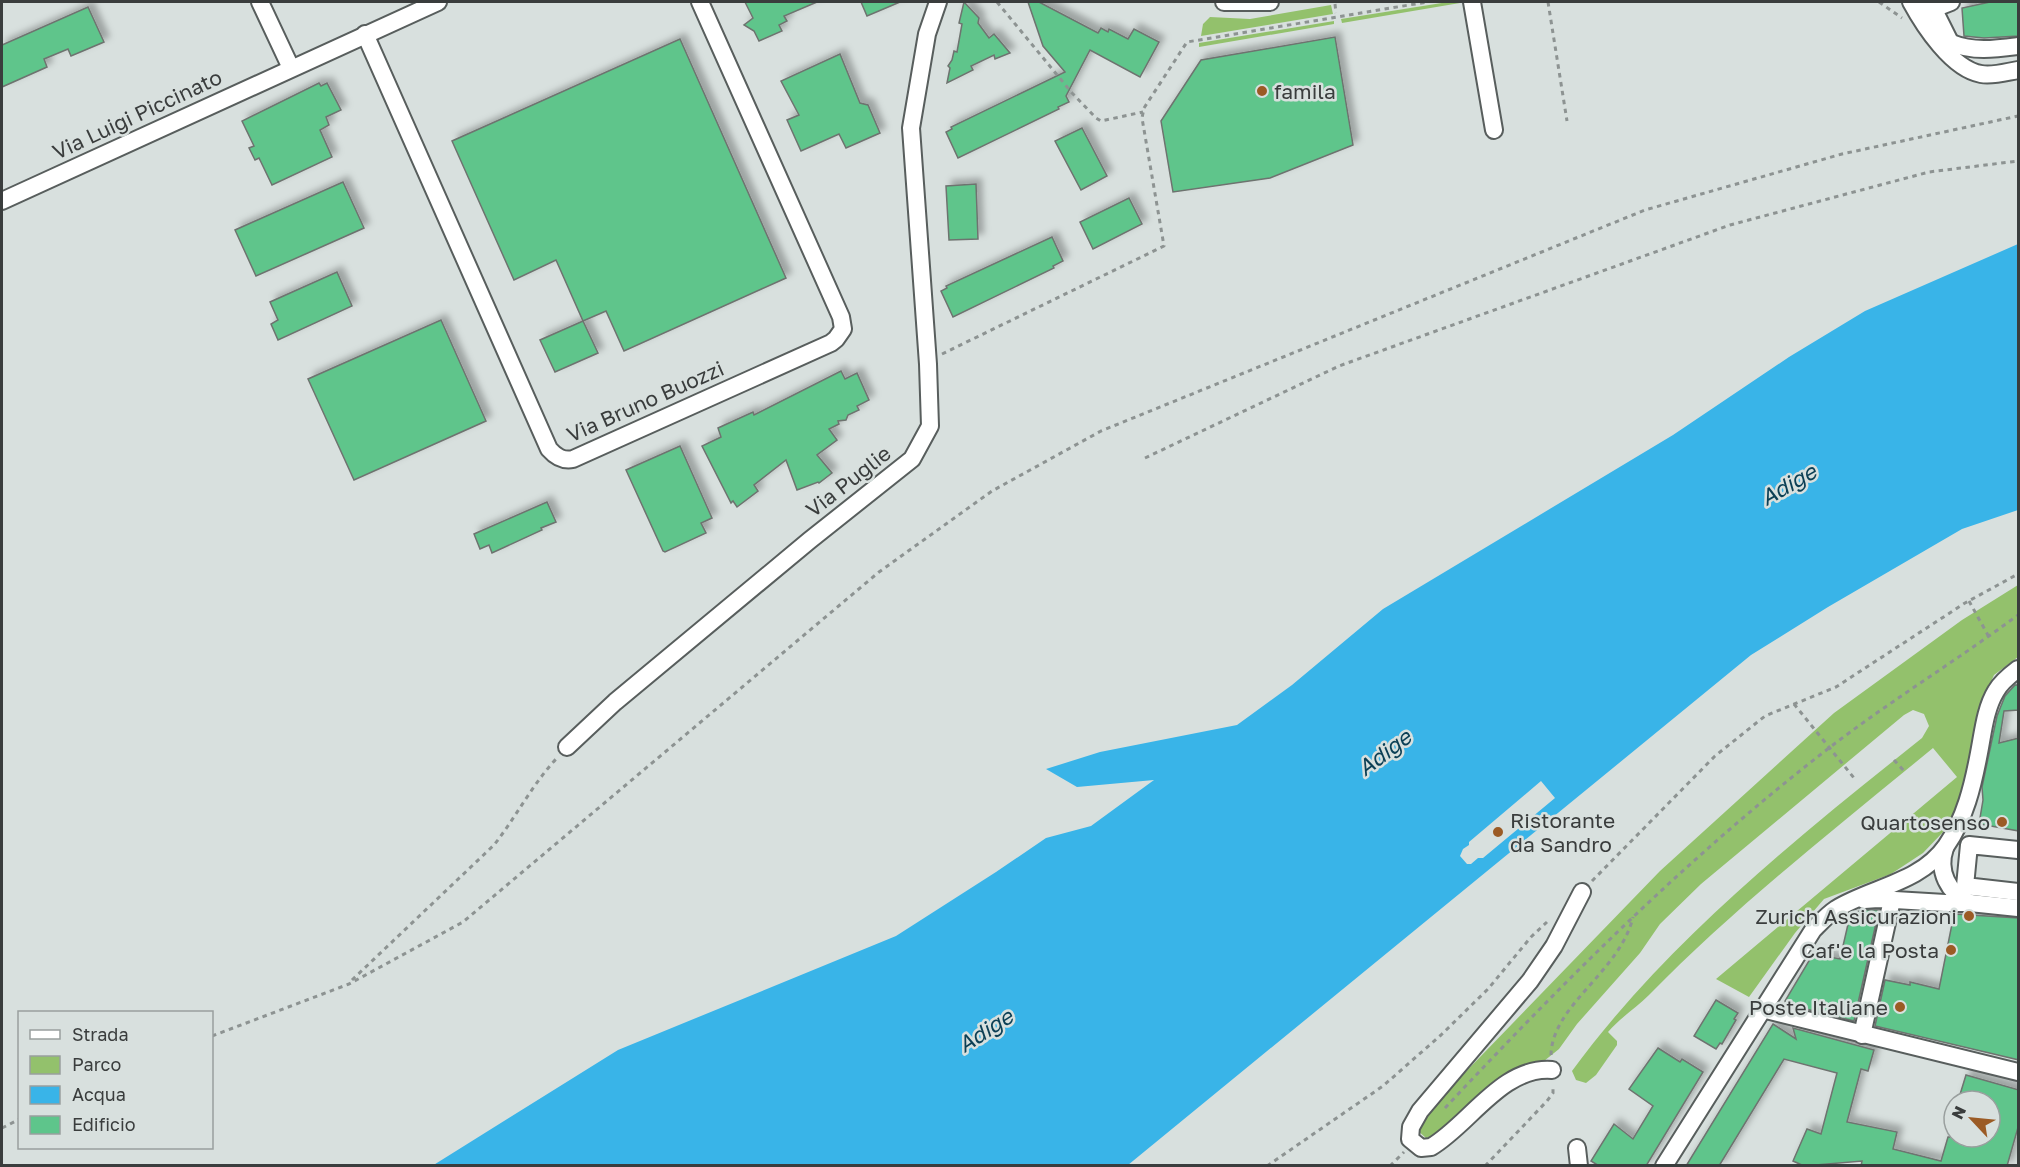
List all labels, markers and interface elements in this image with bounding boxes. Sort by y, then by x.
street label: Via Luigi Piccinato [48,63,226,165]
place label: famila [1274,78,1336,104]
marker: famila [1255,84,1269,98]
street label: Via Bruno Buozzi [562,355,728,447]
street label: Via Puglie [800,440,896,522]
water label: Adige [1755,456,1823,511]
water label: Adige [1352,722,1418,781]
place label: Ristorante da Sandro [1510,807,1615,857]
place label: Quartosenso [1860,809,1990,835]
marker: Quartosenso [1995,815,2009,829]
marker: Ristorante da Sandro [1491,825,1505,839]
place label: Zurich Assicurazioni [1755,903,1957,929]
marker: Zurich Assicurazioni [1962,909,1976,923]
place label: Caf'e la Posta [1801,937,1939,963]
marker: Caf'e la Posta [1944,943,1958,957]
place label: Poste Italiane [1749,994,1888,1020]
marker: Poste Italiane [1893,1000,1907,1014]
water label: Adige [952,1001,1019,1058]
legend [18,1011,213,1149]
text: Strada [72,1023,129,1045]
text: Parco [72,1053,121,1075]
text: Acqua [72,1083,126,1105]
north arrow [1942,1089,2002,1149]
text: N [1947,1103,1970,1122]
text: Edificio [72,1113,136,1135]

